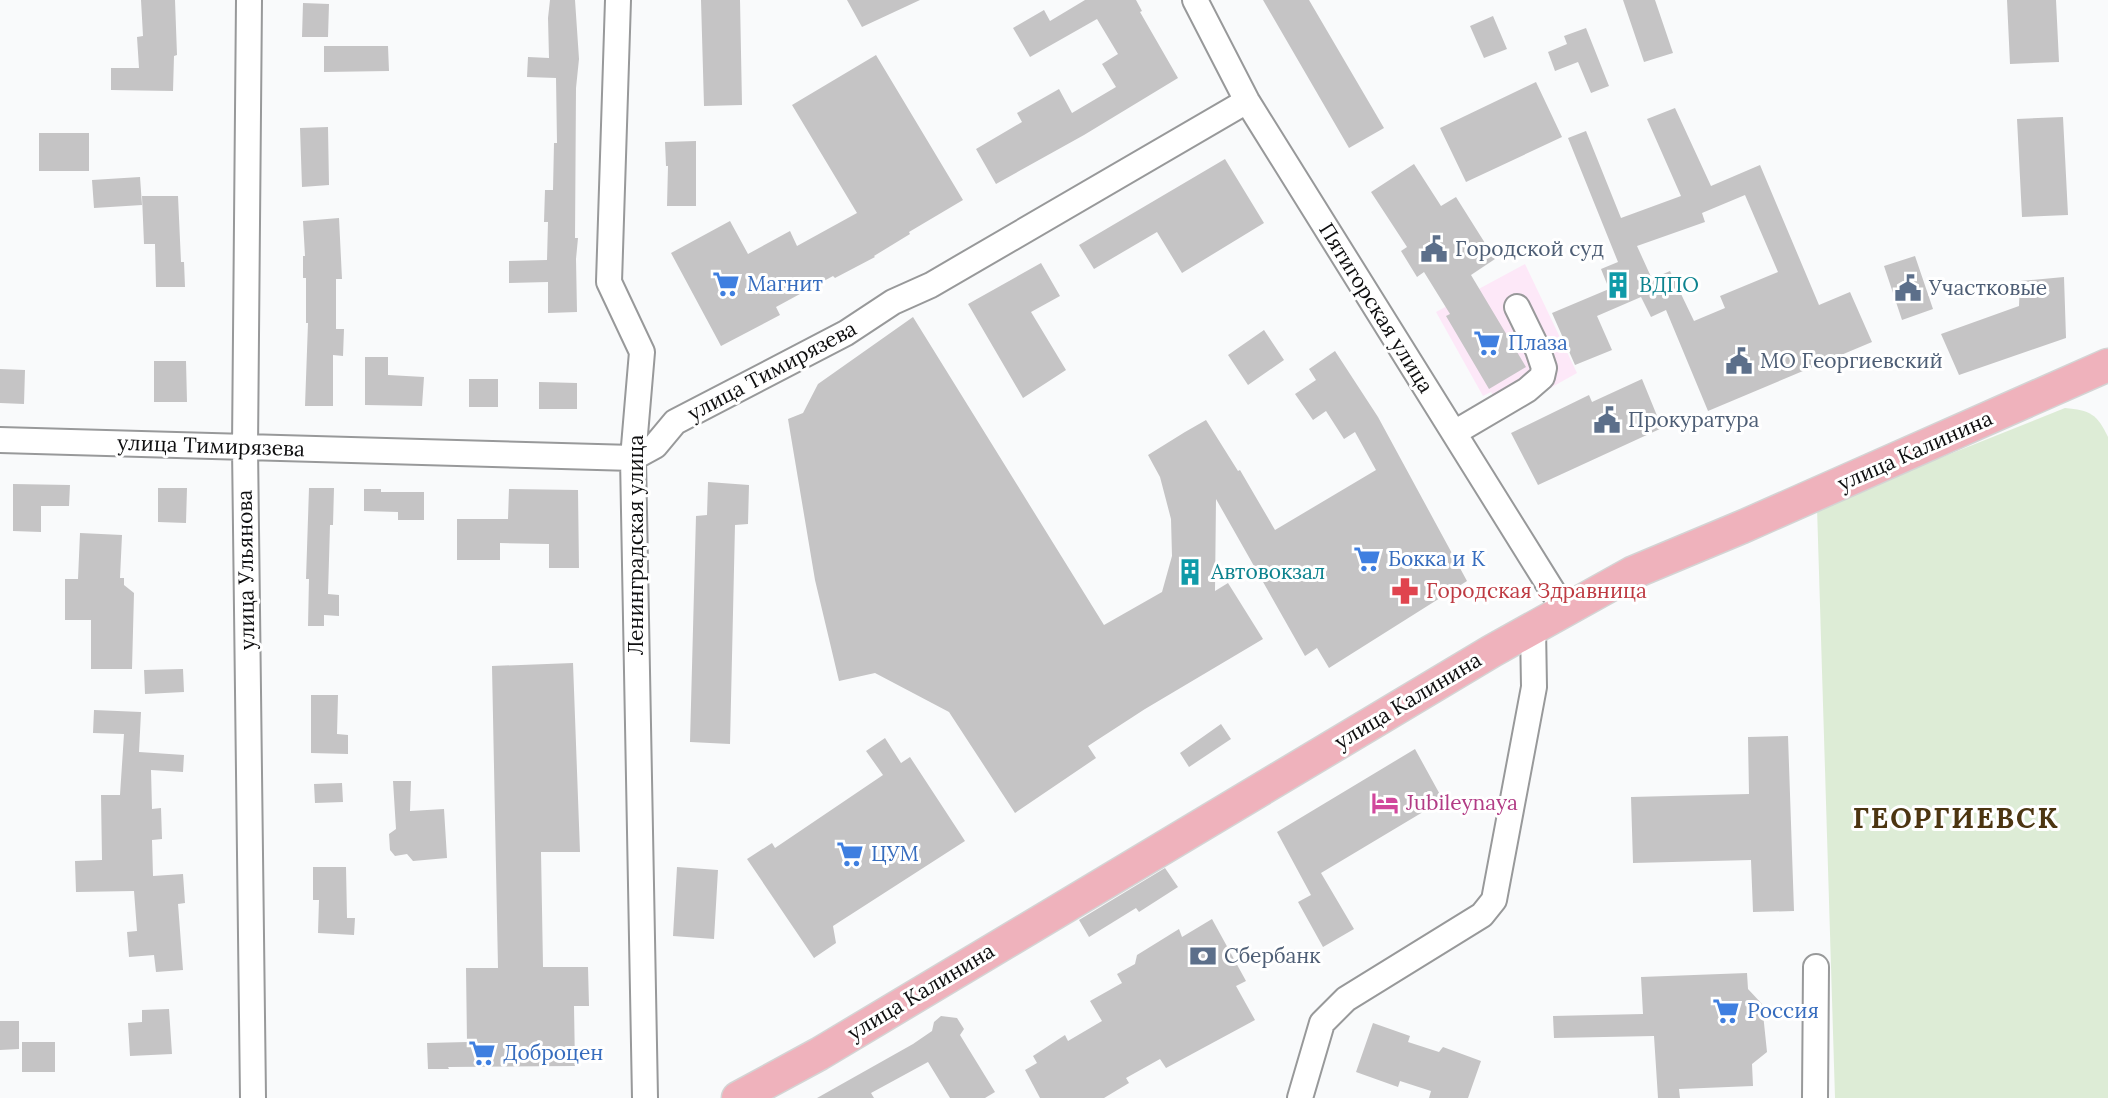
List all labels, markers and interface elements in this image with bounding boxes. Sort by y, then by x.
street label: Пятигорская улица [1313,218,1440,398]
public building icon: Городской суд [1419,234,1449,264]
place label: Городской суд [1455,235,1604,262]
supermarket icon: Магнит [711,269,741,299]
place label: Магнит [747,270,823,297]
building icon: ВДПО [1603,270,1633,300]
place label: ВДПО [1639,271,1699,298]
public building icon: Участковые [1893,273,1923,303]
place label: Участковые [1928,274,2047,301]
street label: улица Тимирязева [683,315,861,427]
supermarket icon: Плаза [1472,328,1502,358]
place label: Плаза [1508,329,1568,356]
public building icon: МО Георгиевский [1724,346,1754,376]
place label: МО Георгиевский [1760,347,1943,374]
street label: улица Калинина [1833,404,1997,497]
public building icon: Прокуратура [1592,405,1622,435]
place label: Прокуратура [1628,406,1760,433]
street label: улица Тимирязева [117,429,305,462]
street label: Ленинградская улица [622,435,649,655]
street label: улица Ульянова [231,489,260,650]
supermarket icon: Бокка и К [1352,544,1382,574]
place label: Бокка и К [1388,545,1486,572]
building icon: Автовокзал [1175,557,1205,587]
place label: Автовокзал [1210,558,1325,585]
pharmacy icon: Городская Здравница [1390,576,1420,606]
place label: Городская Здравница [1426,577,1647,604]
street label: улица Калинина [1329,646,1486,755]
hotel icon: Jubileynaya [1370,788,1400,818]
place label: Jubileynaya [1405,789,1518,816]
district label: ГЕОРГИЕВСК [1853,800,2059,836]
supermarket icon: ЦУМ [835,839,865,869]
place label: ЦУМ [871,840,919,867]
street label: улица Калинина [842,937,999,1046]
bank icon: Сбербанк [1188,941,1218,971]
place label: Сбербанк [1224,942,1321,969]
supermarket icon: Россия [1711,996,1741,1026]
place label: Россия [1747,997,1819,1024]
supermarket icon: Доброцен [467,1038,497,1068]
place label: Доброцен [503,1039,603,1066]

